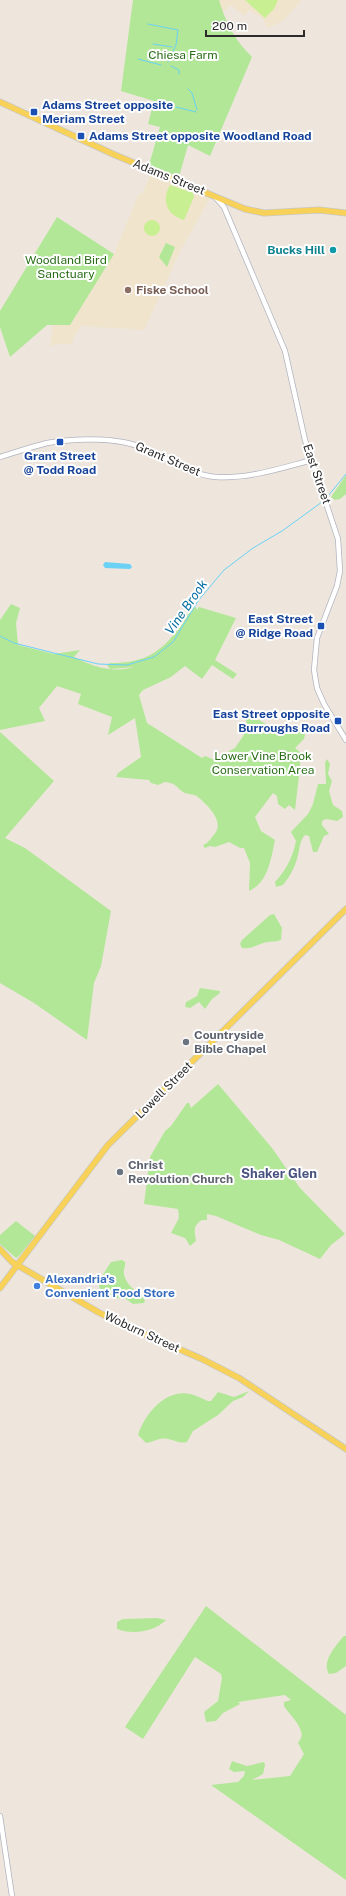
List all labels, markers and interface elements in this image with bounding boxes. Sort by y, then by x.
scale bar [206,12,304,38]
text: 200 m [212,19,247,33]
park label: Chiesa Farm [148,48,218,62]
place label: Adams Street opposite Meriam Street [42,98,173,126]
marker: Adams Street opposite Meriam Street [29,107,39,117]
place label: Adams Street opposite Woodland Road [89,129,312,143]
marker: Adams Street opposite Woodland Road [76,131,86,141]
street label: Adams Street [131,156,207,198]
place label: Bucks Hill [267,243,325,257]
marker: Bucks Hill [328,245,338,255]
park label: Woodland Bird Sanctuary [25,253,107,281]
place label: Fiske School [136,283,209,297]
marker: Fiske School [123,285,133,295]
marker: Grant Street @ Todd Road [55,437,65,447]
street label: Grant Street [133,439,203,479]
street label: East Street [300,442,334,506]
place label: Grant Street @ Todd Road [24,449,96,477]
water label: Vine Brook [162,577,210,637]
place label: East Street @ Ridge Road [236,612,313,640]
marker: East Street @ Ridge Road [316,621,326,631]
place label: East Street opposite Burroughs Road [213,707,330,735]
marker: East Street opposite Burroughs Road [333,716,343,726]
park label: Lower Vine Brook Conservation Area [212,749,314,777]
place label: Countryside Bible Chapel [194,1028,267,1056]
marker: Countryside Bible Chapel [181,1037,191,1047]
street label: Lowell Street [133,1058,196,1121]
place label: Christ Revolution Church [128,1158,233,1186]
district label: Shaker Glen [241,1166,317,1181]
marker: Christ Revolution Church [115,1167,125,1177]
place label: Alexandria's Convenient Food Store [45,1272,175,1300]
marker: Alexandria's Convenient Food Store [32,1281,42,1291]
street label: Woburn Street [102,1308,182,1356]

